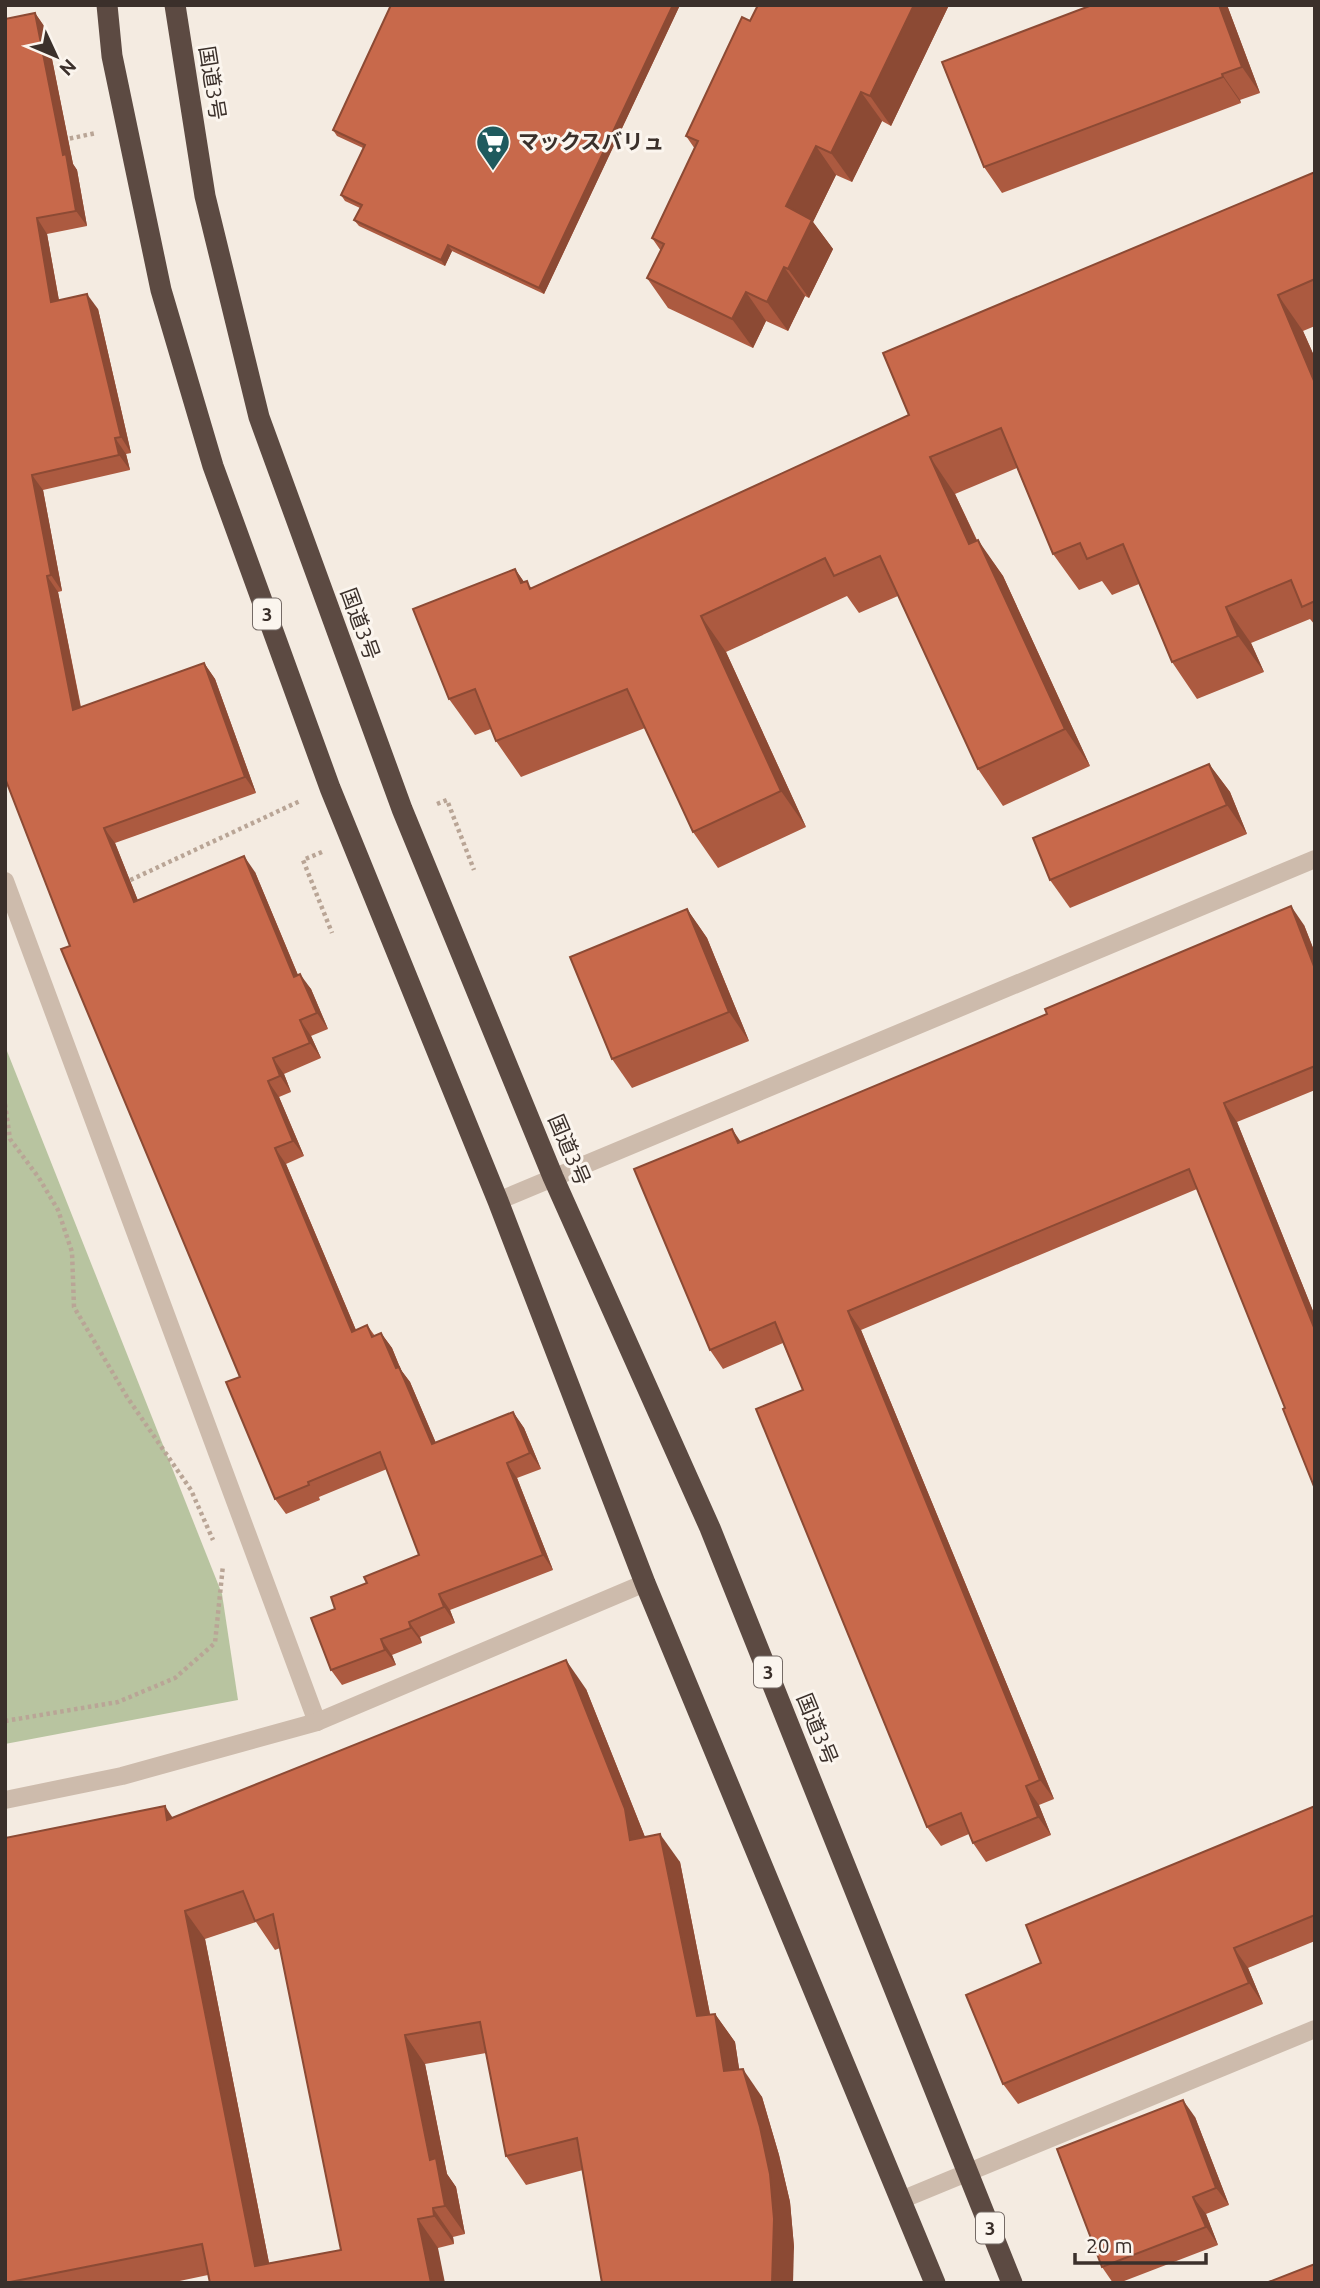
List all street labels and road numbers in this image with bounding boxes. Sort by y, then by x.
street label: 国道3号 [195,44,231,122]
street label: 国道3号 [337,584,385,663]
road number: 3 [253,598,281,629]
street label: 国道3号 [544,1110,596,1189]
road number: 3 [754,1656,782,1688]
street label: 国道3号 [793,1689,843,1768]
road number: 3 [976,2212,1004,2244]

